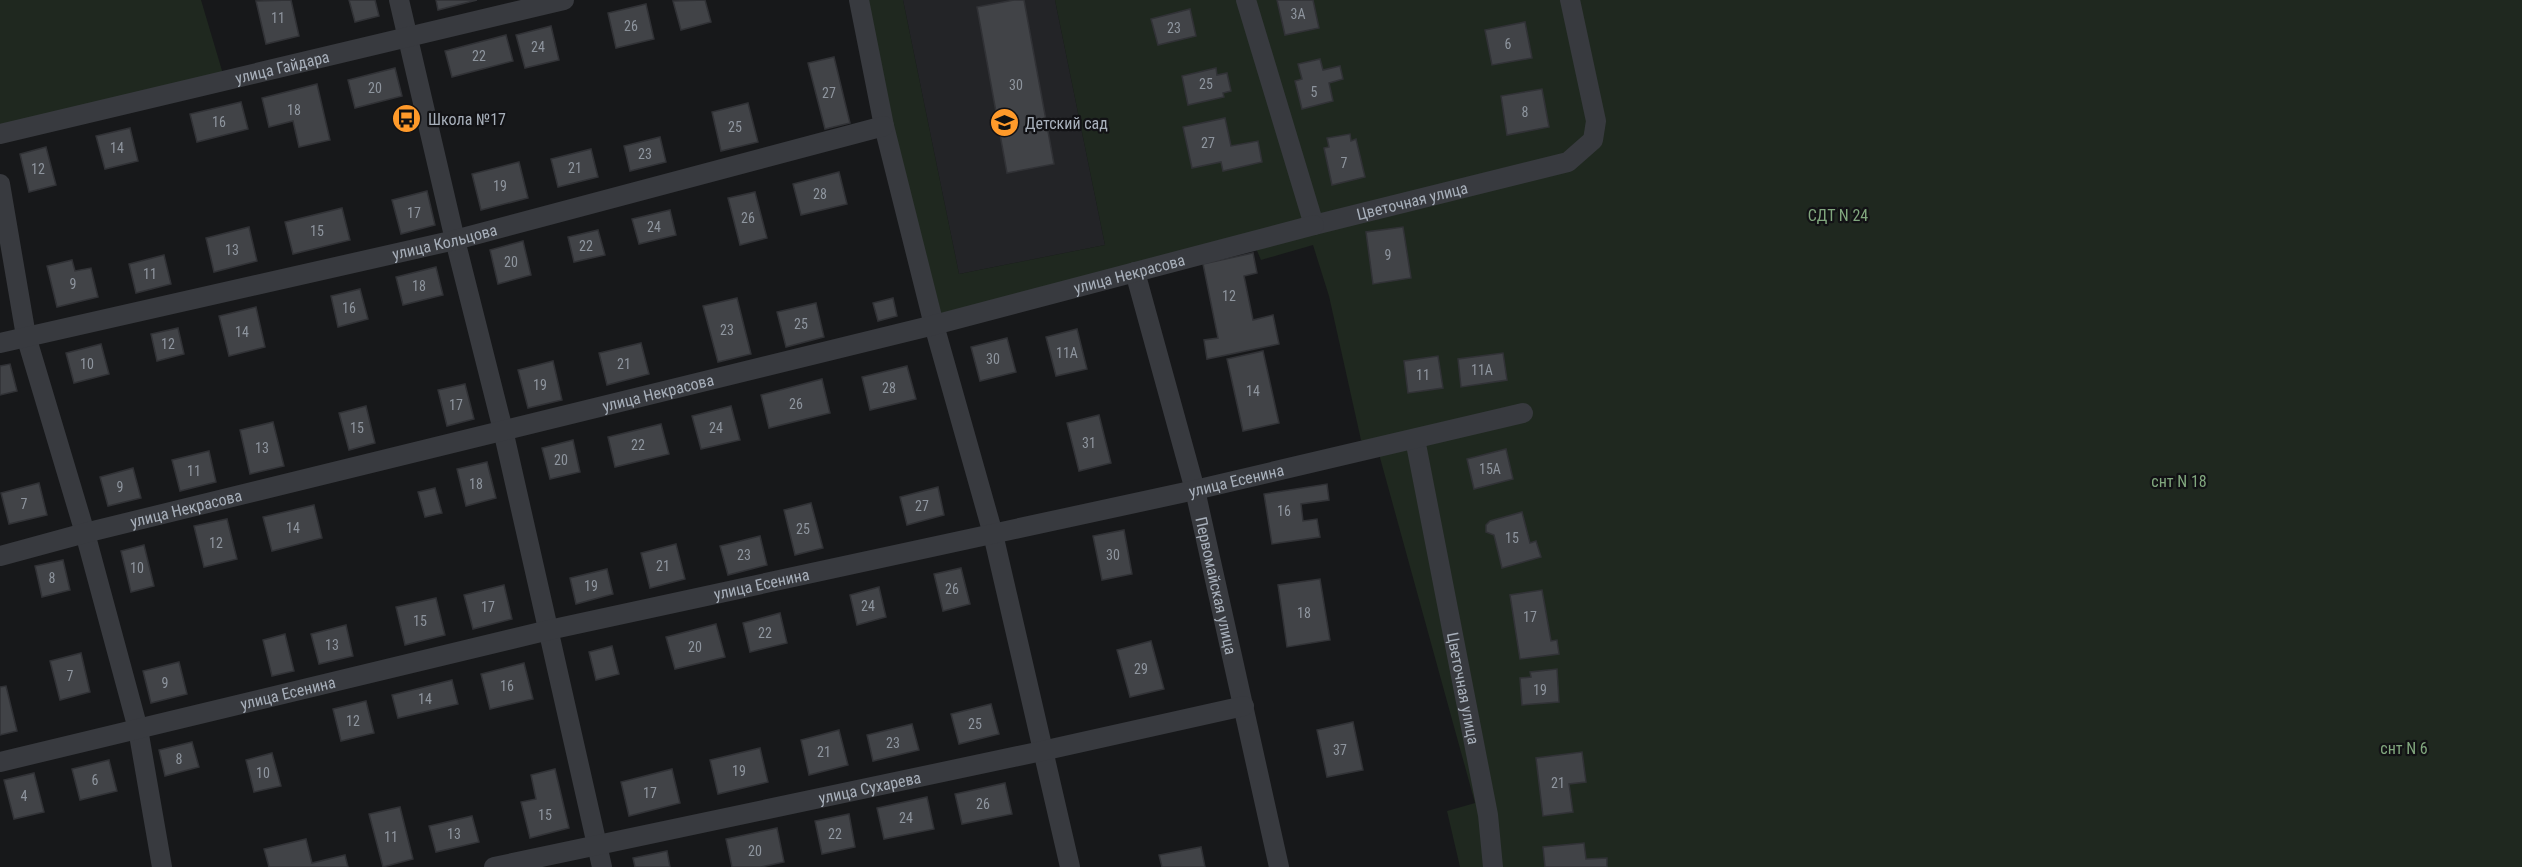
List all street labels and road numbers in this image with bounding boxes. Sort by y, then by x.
street label: улица Гайдара [233,47,331,88]
street label: Цветочная улица [1355,178,1470,224]
street label: улица Кольцова [391,220,499,264]
street label: улица Некрасова [1072,250,1187,298]
street label: улица Некрасова [600,370,716,416]
street label: улица Есенина [1187,460,1286,501]
street label: улица Некрасова [128,486,244,532]
street label: Первомайская улица [1191,515,1240,656]
street label: улица Есенина [712,565,811,604]
street label: Цветочная улица [1443,631,1483,746]
street label: улица Есенина [238,673,337,714]
street label: улица Сухарева [817,768,923,808]

